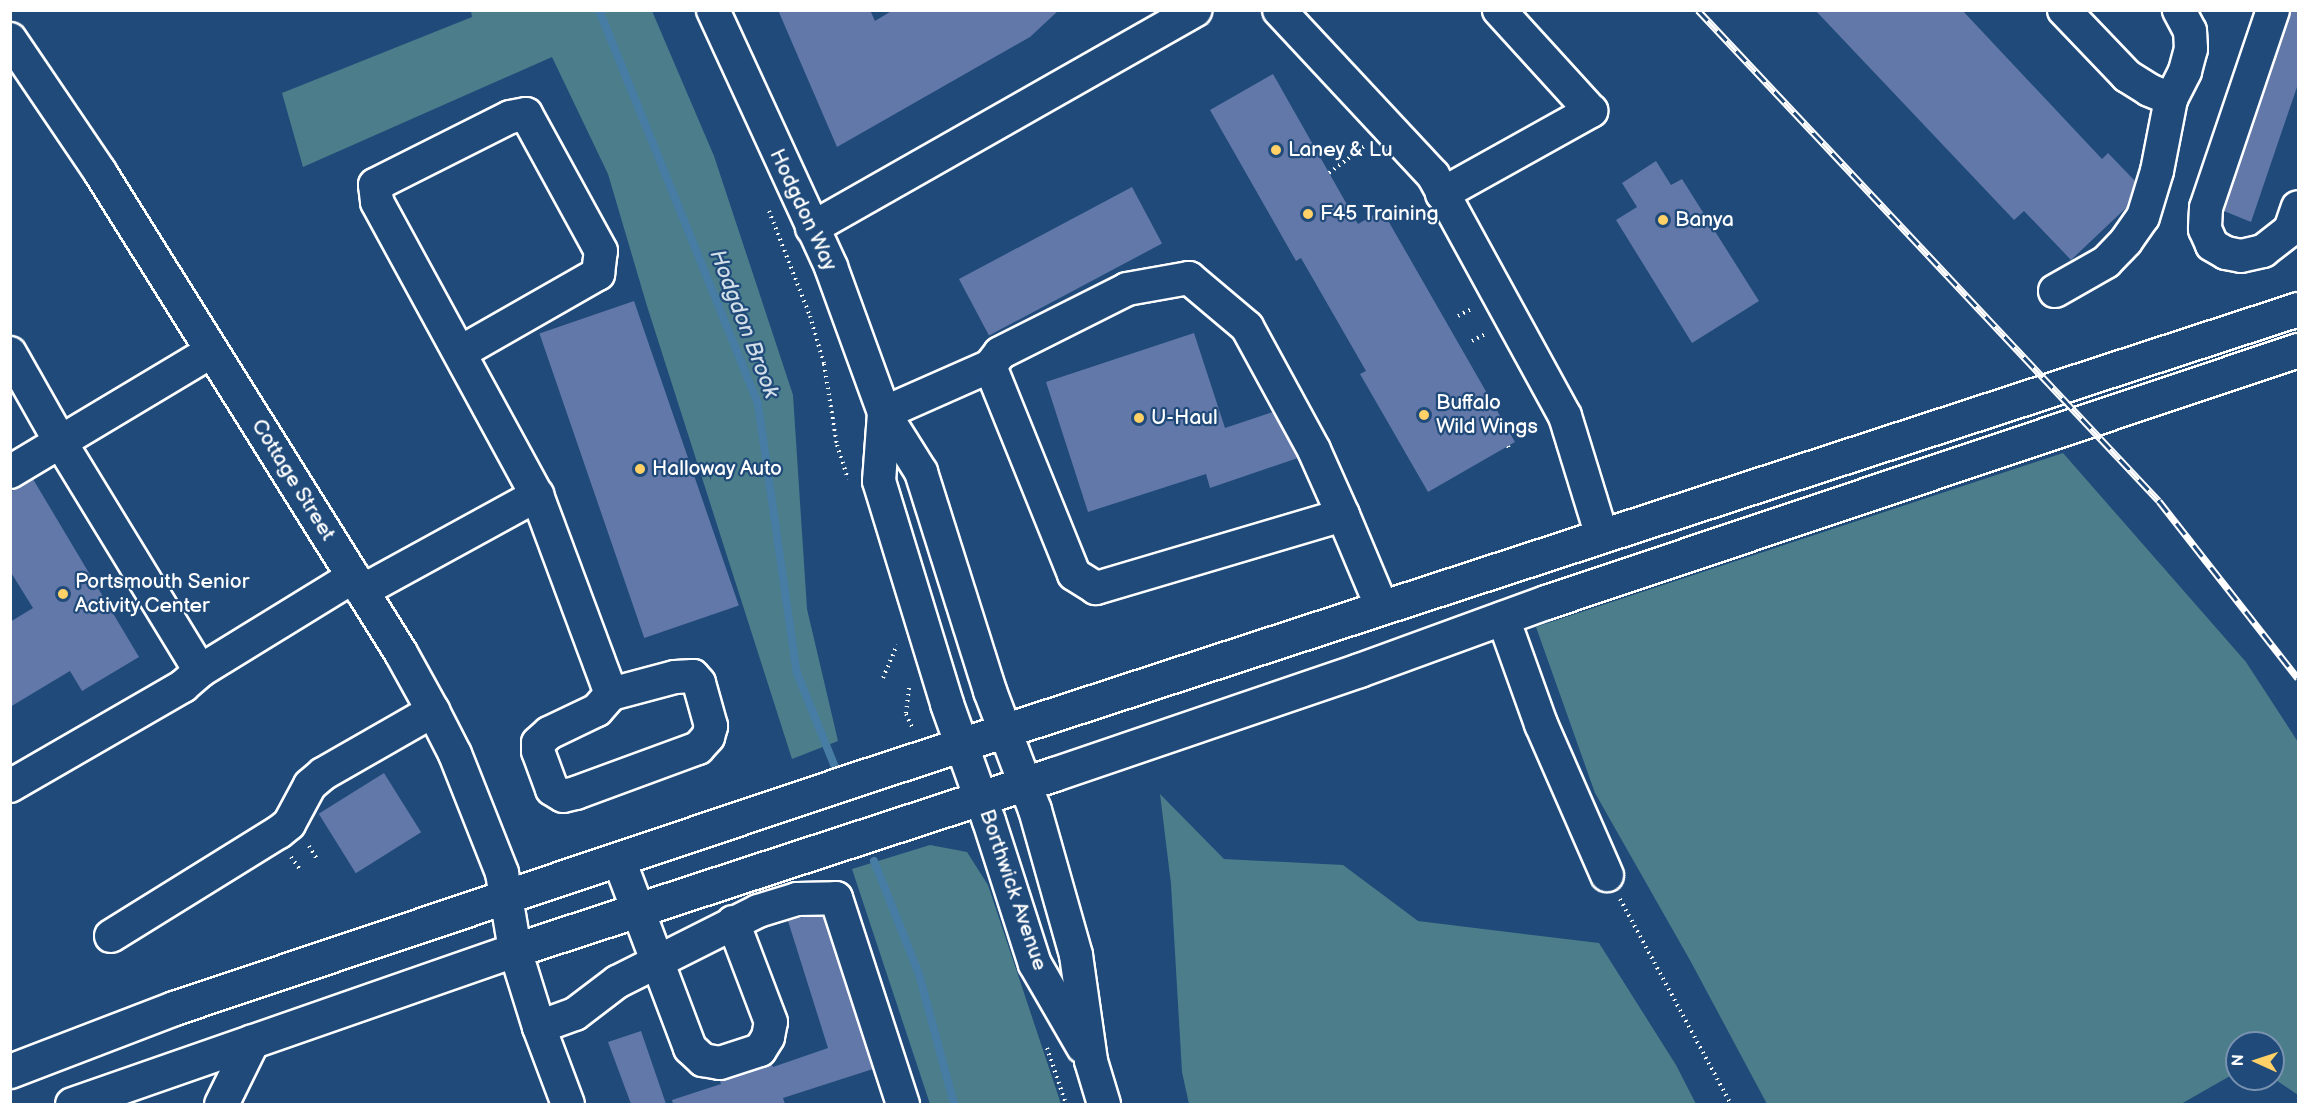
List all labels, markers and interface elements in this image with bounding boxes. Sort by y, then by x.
place label: Laney & Lu [1288,137,1394,163]
marker: Laney & Lu [1269,143,1283,157]
street label: Hodgdon Way [764,145,842,275]
place label: F45 Training [1320,201,1439,227]
marker: F45 Training [1301,207,1315,221]
place label: Banya [1675,207,1734,233]
marker: Banya [1656,213,1670,227]
water label: Hodgdon Brook [704,246,784,402]
place label: Buffalo Wild Wings [1436,390,1539,440]
place label: U-Haul [1151,405,1218,431]
marker: Buffalo Wild Wings [1417,408,1431,422]
marker: U-Haul [1132,411,1146,425]
street label: Cottage Street [246,415,340,545]
place label: Halloway Auto [652,456,783,482]
marker: Halloway Auto [633,462,647,476]
place label: Portsmouth Senior Activity Center [75,569,250,619]
marker: Portsmouth Senior Activity Center [56,587,70,601]
street label: Borthwick Avenue [974,806,1052,974]
north arrow [2225,1031,2285,1091]
text: N [2229,1054,2248,1067]

